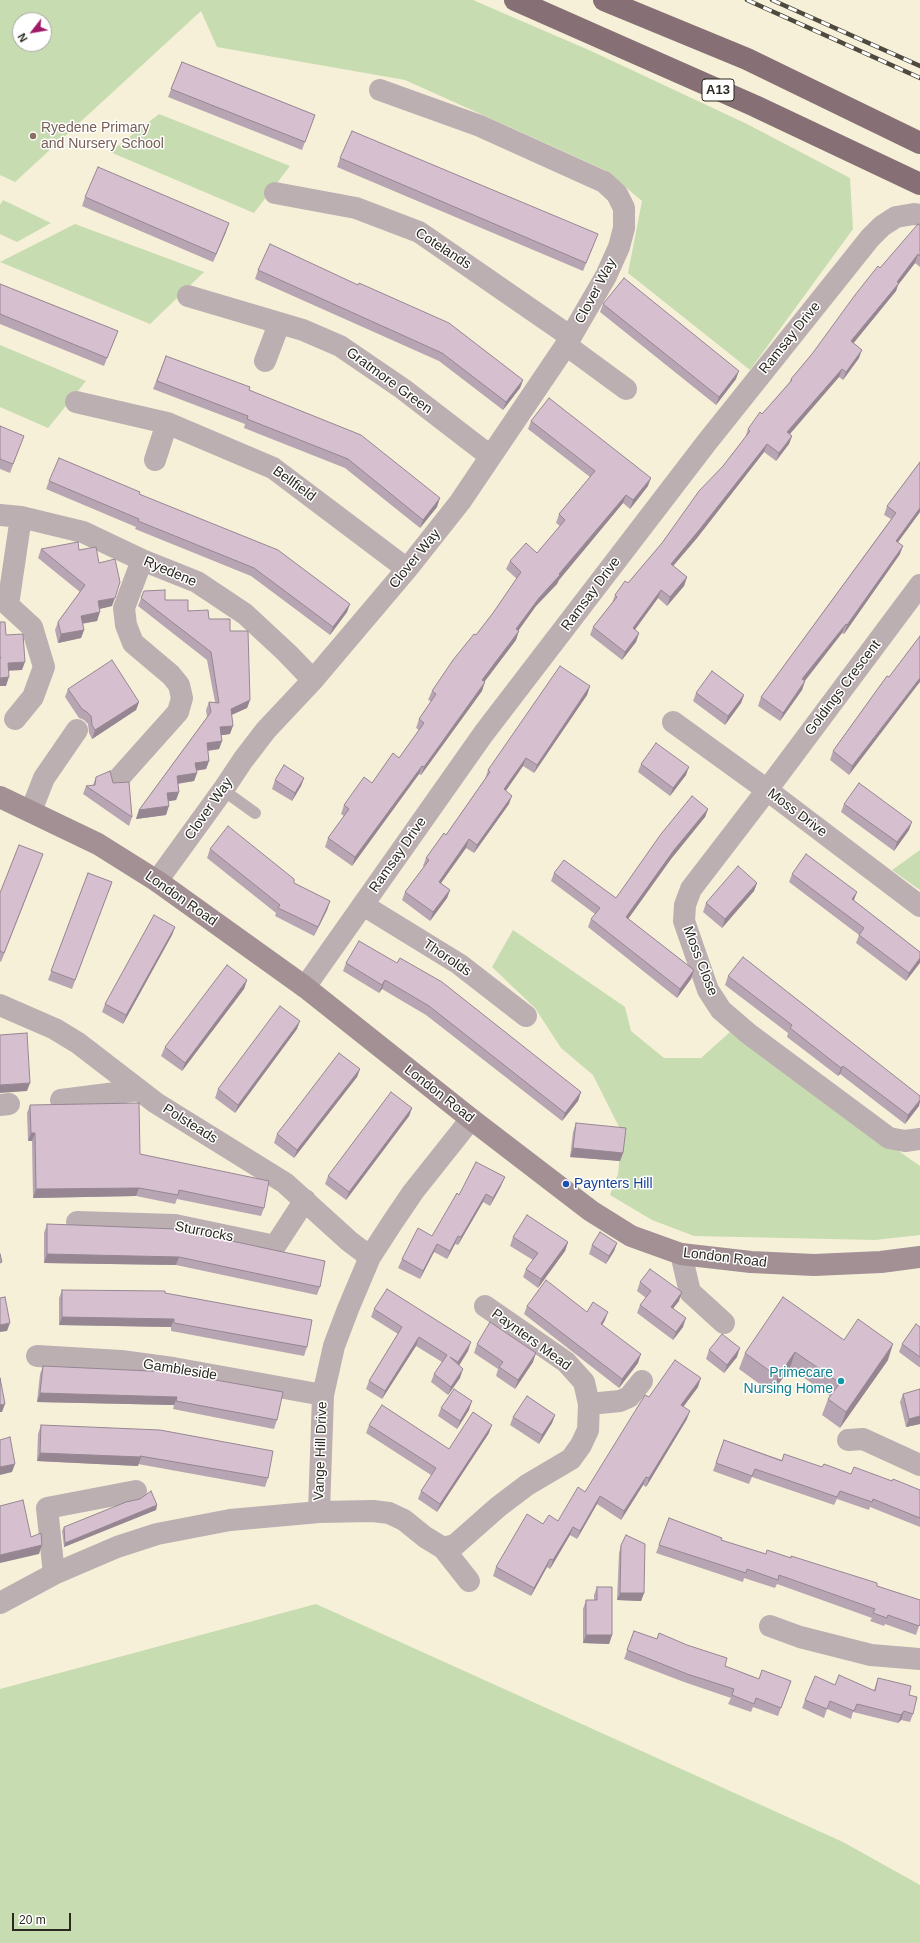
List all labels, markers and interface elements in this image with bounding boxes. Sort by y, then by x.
north arrow [12,12,52,52]
text: N [15,31,30,44]
road number: A13 [702,79,734,101]
place label: Ryedene Primary and Nursery School [41,120,164,152]
marker: Ryedene Primary and Nursery School [28,131,38,141]
street label: Cotelands [412,225,474,273]
street label: Clover Way [572,255,620,327]
street label: Ramsay Drive [756,299,824,377]
street label: Gratmore Green [343,344,435,418]
street label: Bellfield [269,463,319,505]
street label: Clover Way [386,526,444,592]
street label: Ryedene [141,553,199,591]
street label: Ramsay Drive [558,554,624,634]
street label: Goldings Crescent [802,637,884,739]
street label: Clover Way [182,775,236,843]
street label: Moss Drive [764,785,830,841]
street label: Ramsay Drive [366,814,430,896]
street label: London Road [142,868,220,930]
street label: Moss Close [679,924,721,998]
street label: Thorolds [420,936,474,980]
street label: London Road [401,1061,477,1127]
street label: Polsteads [159,1101,221,1147]
place label: Paynters Hill [574,1176,653,1192]
marker: Paynters Hill [561,1179,571,1189]
street label: Sturrocks [173,1218,235,1246]
street label: London Road [682,1245,768,1271]
street label: Paynters Mead [488,1306,574,1374]
street label: Gambleside [142,1356,218,1384]
place label: Primecare Nursing Home [744,1365,833,1398]
marker: Primecare Nursing Home [836,1376,846,1386]
street label: Vange Hill Drive [311,1401,331,1501]
scale bar [14,1905,73,1931]
text: 20 m [19,1913,46,1927]

